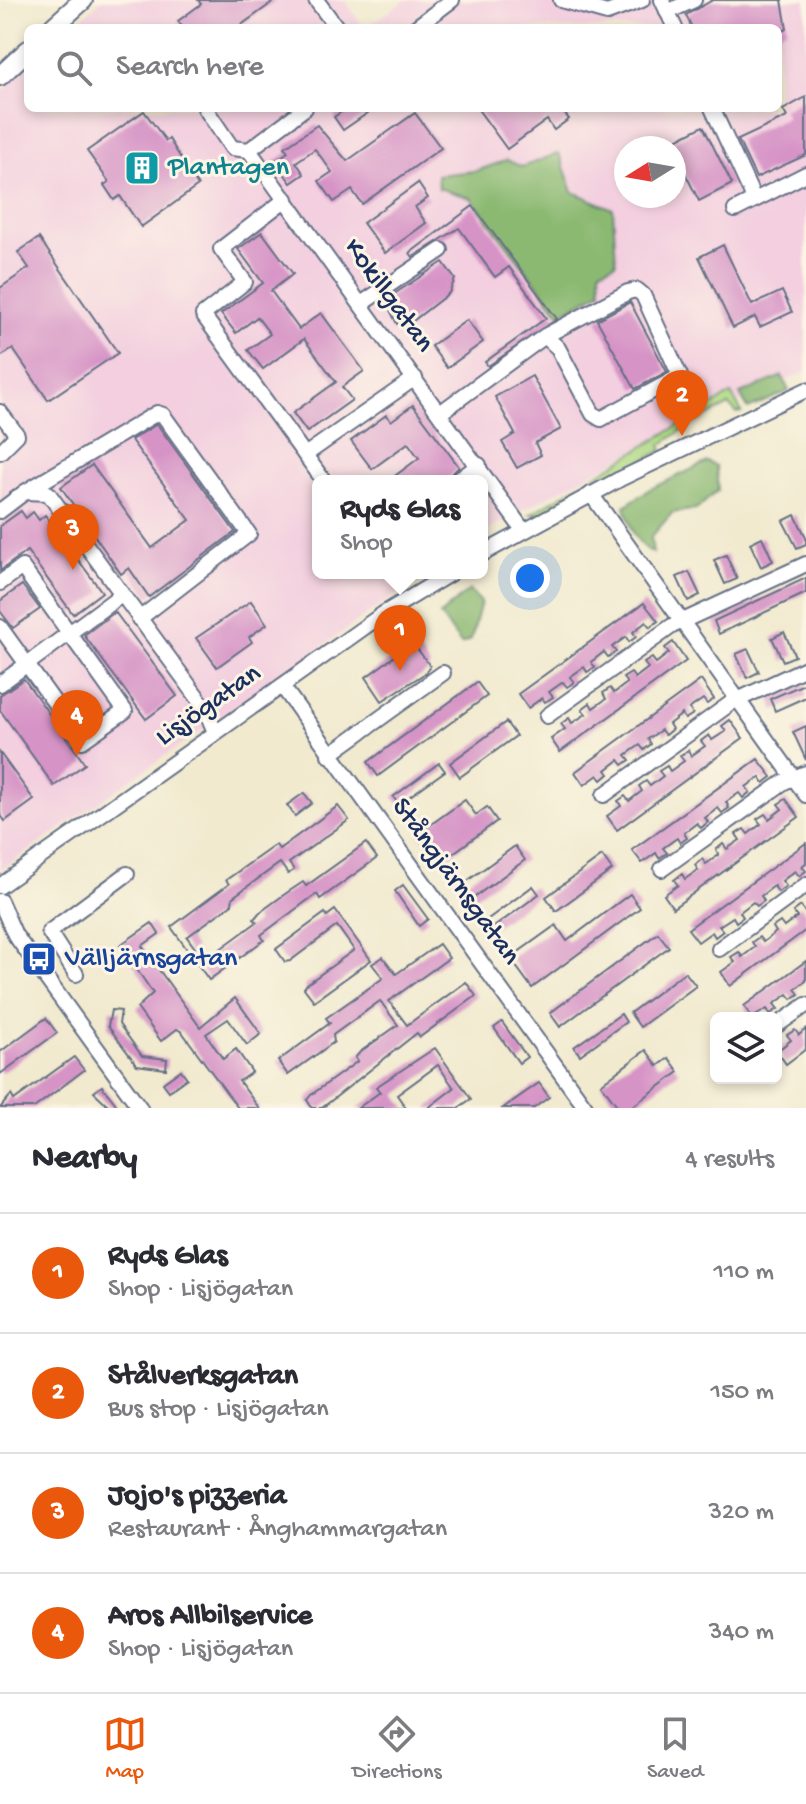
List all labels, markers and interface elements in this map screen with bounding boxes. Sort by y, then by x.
search box [24,24,782,112]
icon: search [52,46,96,90]
text: Search here [116,51,264,86]
north arrow [614,136,686,208]
building icon: Plantagen [123,149,161,187]
place label: Plantagen [167,152,290,185]
street label: Kokillgatan [336,233,441,360]
pin: 2 [656,370,708,436]
popup [312,475,488,579]
text: Ryds Glas [340,494,460,529]
pin: 3 [47,504,99,570]
text: Shop [340,529,393,560]
your location [510,558,550,598]
pin: 1 [374,605,426,671]
street label: Lisjögatan [150,657,269,754]
pin: 4 [51,690,103,756]
street label: Stångjärnsgatan [383,792,527,972]
bus stop icon: Välljärnsgatan [20,940,58,978]
place label: Välljärnsgatan [64,943,238,976]
map controls [710,1012,782,1084]
button: layers [710,1012,782,1084]
text: Nearby [32,1140,137,1180]
text: 4 results [685,1145,774,1176]
text: Ryds Glas [108,1240,227,1275]
text: 1 [53,1258,63,1289]
text: 110 m [714,1258,774,1289]
text: Shop · Lisjögatan [108,1275,293,1306]
text: Stålverksgatan [108,1360,298,1395]
text: 2 [52,1378,64,1409]
text: 150 m [710,1378,774,1409]
text: Bus stop · Lisjögatan [108,1395,329,1426]
text: Jojo's pizzeria [108,1480,287,1515]
text: 3 [51,1498,65,1529]
text: 320 m [708,1498,774,1529]
text: Restaurant · Ånghammargatan [108,1515,447,1546]
text: Aros Allbilservice [108,1600,312,1635]
text: 4 [52,1618,64,1649]
text: 340 m [709,1618,774,1649]
text: Shop · Lisjögatan [108,1635,293,1666]
tab: Map [103,1712,147,1786]
tab: Directions [352,1712,442,1786]
tab: Saved [647,1712,703,1786]

